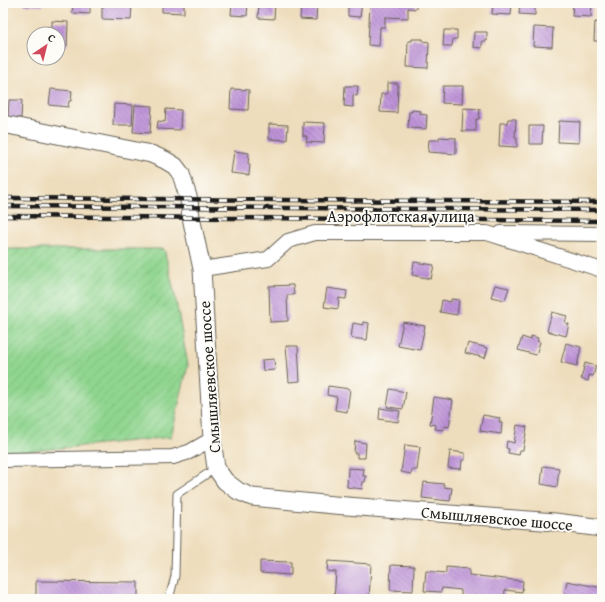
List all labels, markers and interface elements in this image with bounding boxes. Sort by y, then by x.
north arrow [26,26,66,66]
text: С [45,29,59,46]
street label: Аэрофлотская улица [327,204,475,228]
street label: Смышляевское шоссе [192,300,226,454]
street label: Смышляевское шоссе [420,499,574,537]

